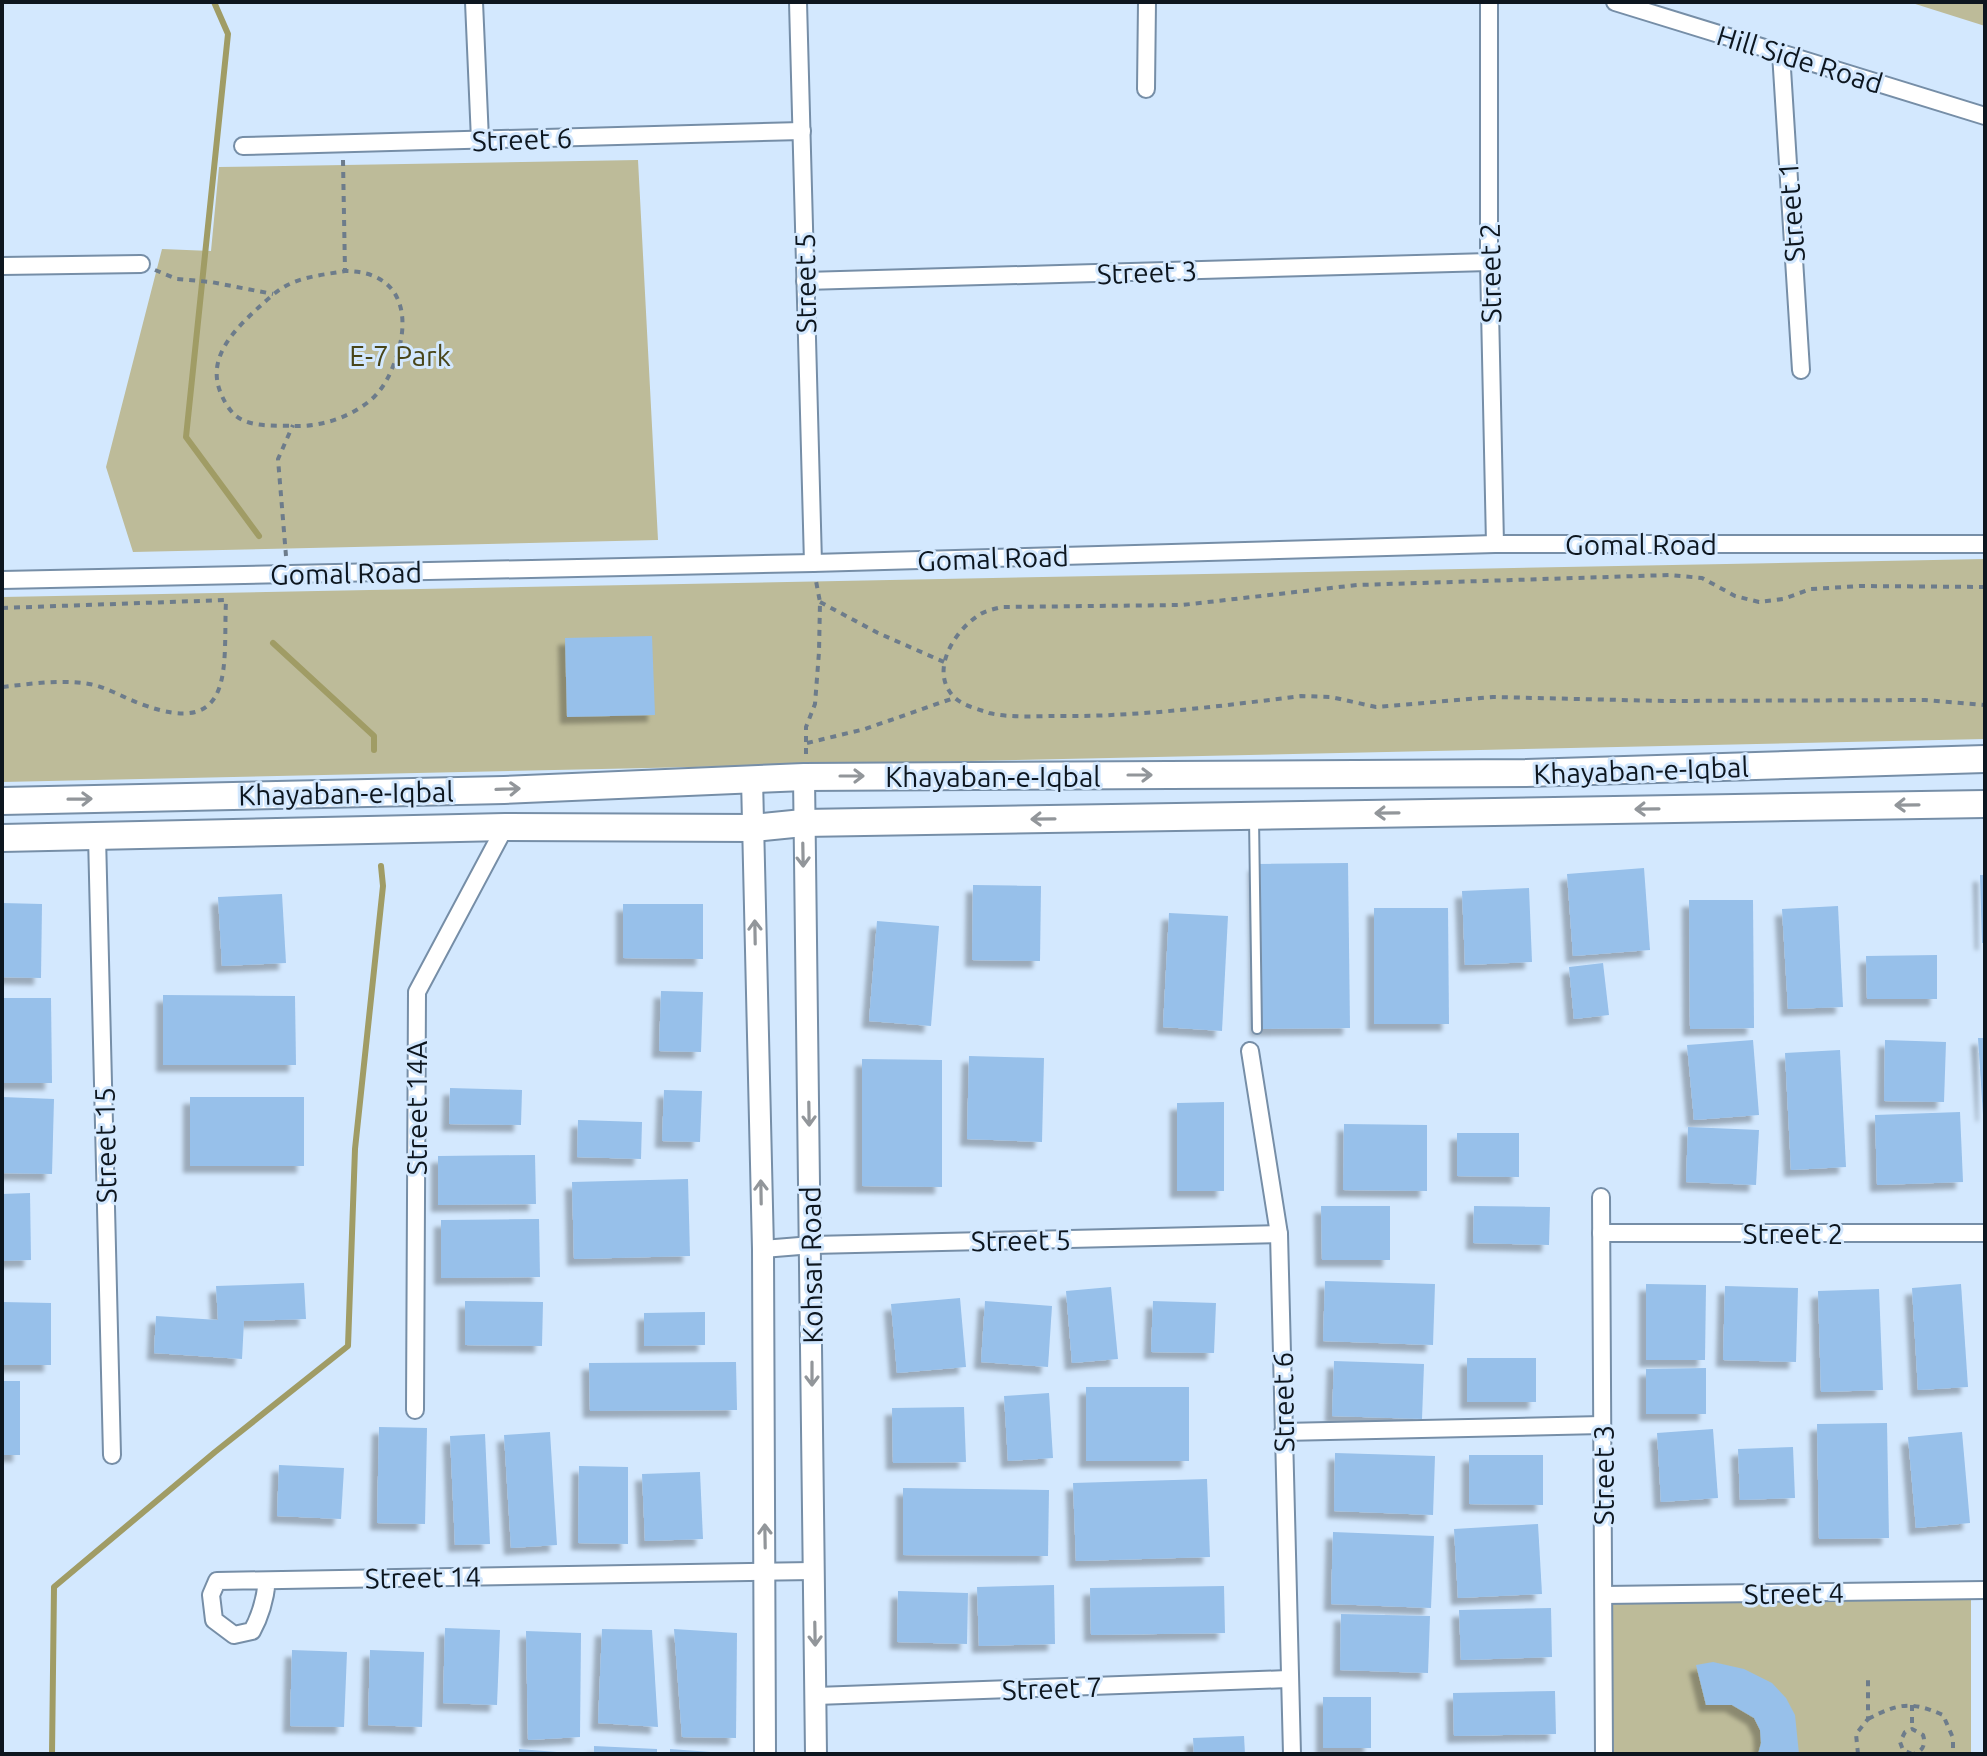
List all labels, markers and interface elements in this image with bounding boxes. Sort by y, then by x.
street label: Hill Side Road [1713,19,1887,99]
street label: Street 6 [471,122,573,156]
street label: Street 1 [1772,161,1810,263]
street label: Street 2 [1474,223,1506,323]
street label: Street 5 [789,233,821,333]
street label: Street 3 [1096,255,1198,289]
park label: E-7 Park [349,340,451,371]
street label: Gomal Road [1565,529,1717,560]
street label: Gomal Road [917,540,1069,576]
street label: Gomal Road [270,556,422,590]
street label: Khayaban-e-Iqbal [1533,751,1749,789]
street label: Khayaban-e-Iqbal [885,761,1101,792]
one-way arrow [1126,767,1153,783]
one-way arrow [838,768,865,784]
street label: Khayaban-e-Iqbal [238,776,454,810]
one-way arrow [494,782,521,797]
one-way arrow [66,791,93,806]
one-way arrow [1894,797,1921,813]
one-way arrow [1634,801,1661,817]
one-way arrow [1374,805,1401,821]
one-way arrow [1030,812,1057,827]
one-way arrow [796,841,811,868]
one-way arrow [748,919,763,946]
street label: Street 14A [401,1041,432,1175]
street label: Street 15 [88,1087,122,1203]
one-way arrow [801,1100,817,1127]
one-way arrow [754,1179,769,1206]
street label: Kohsar Road [794,1186,828,1344]
street label: Street 2 [1743,1218,1843,1249]
street label: Street 5 [971,1224,1071,1256]
street label: Street 6 [1267,1352,1299,1452]
one-way arrow [804,1360,820,1387]
street label: Street 3 [1588,1425,1619,1525]
one-way arrow [758,1523,773,1550]
street label: Street 14 [365,1560,481,1594]
street label: Street 4 [1744,1577,1844,1609]
one-way arrow [807,1620,822,1647]
street label: Street 7 [1001,1671,1103,1705]

